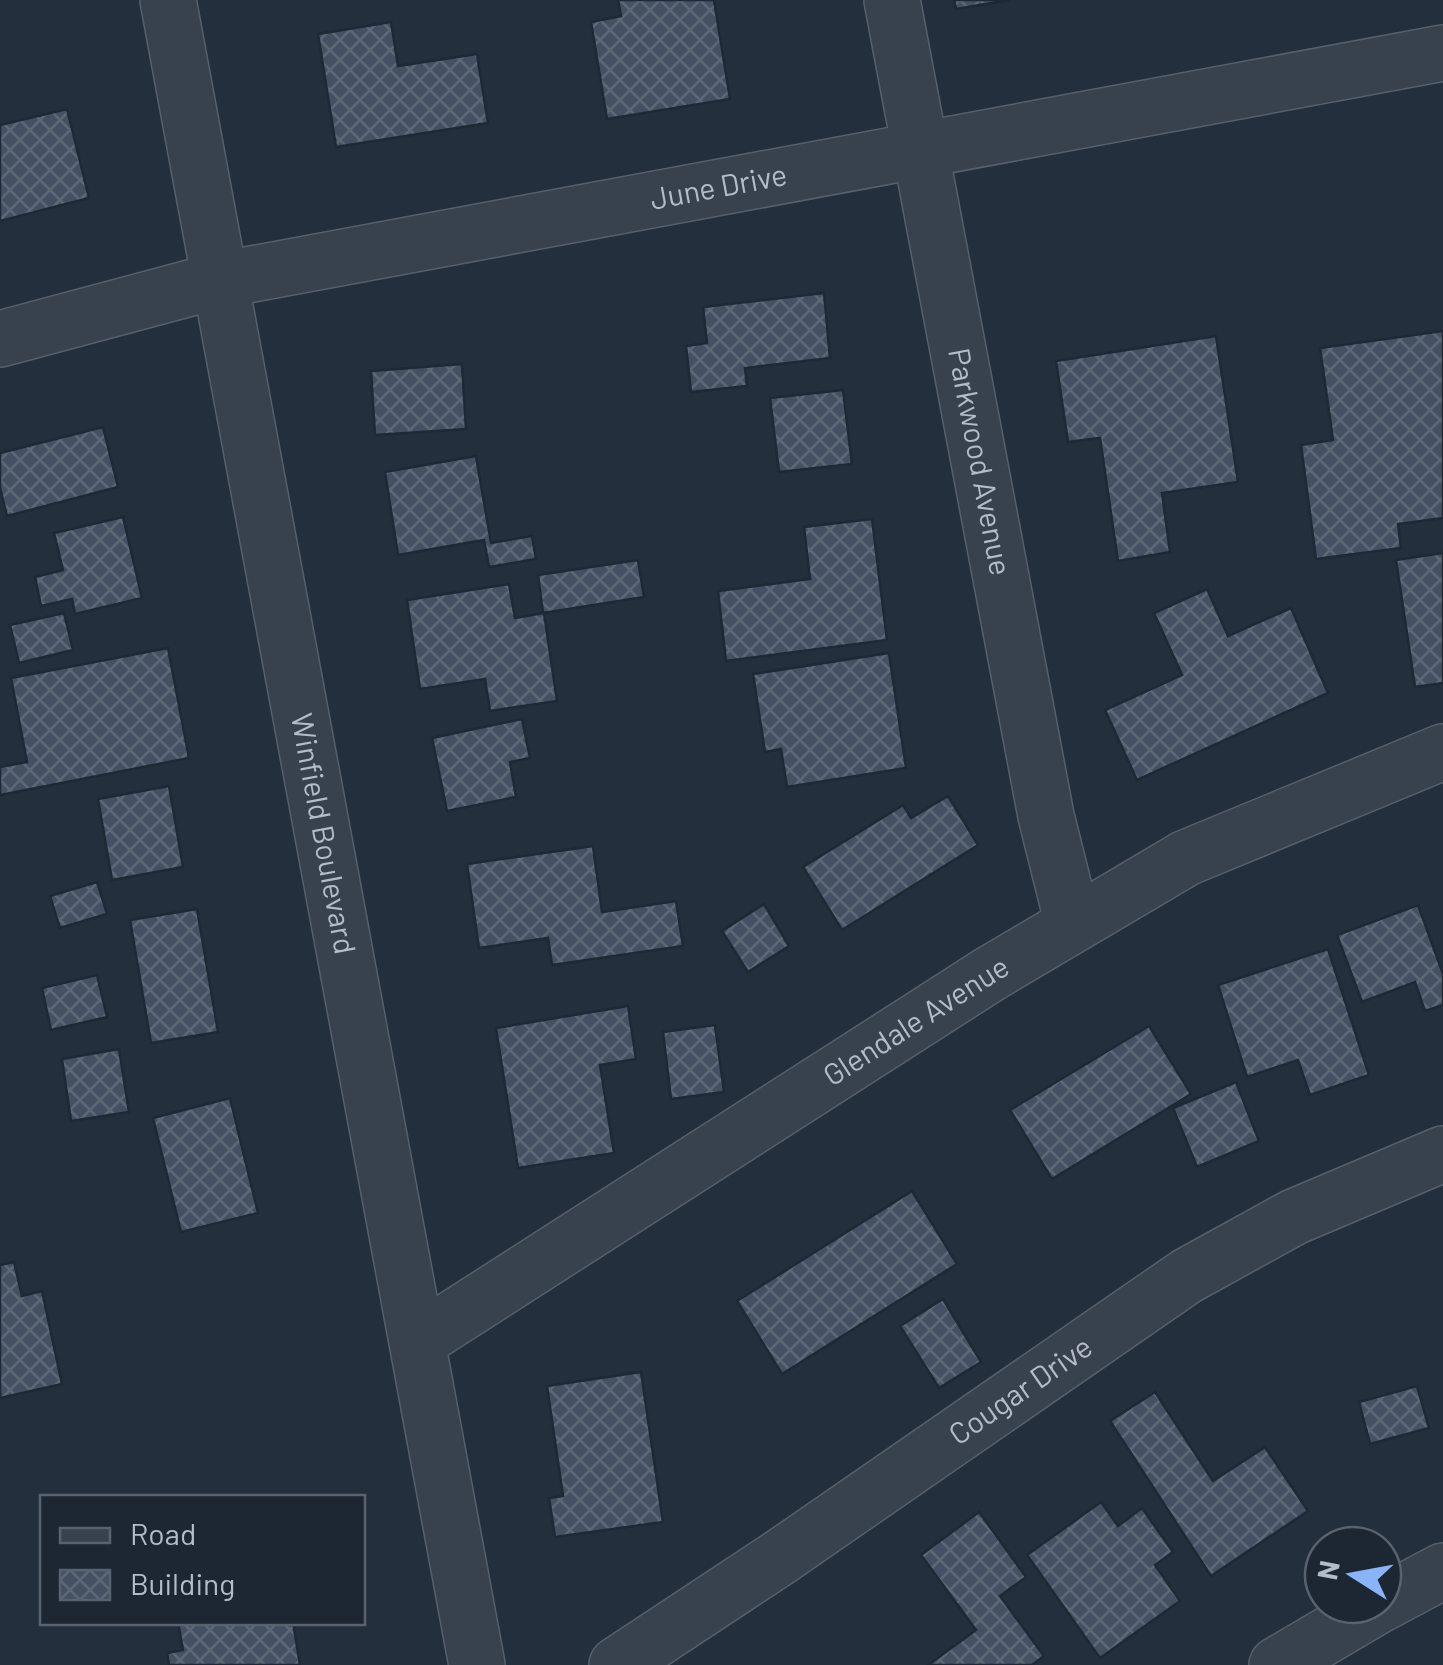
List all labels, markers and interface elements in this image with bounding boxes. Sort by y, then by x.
street label: June Drive [647,155,790,216]
street label: Parkwood Avenue [942,345,1020,578]
street label: Winfield Boulevard [285,710,365,957]
street label: Glendale Avenue [816,947,1015,1092]
street label: Cougar Drive [941,1327,1098,1451]
legend [40,1495,365,1625]
text: Road [130,1515,196,1551]
north arrow [1303,1525,1403,1625]
text: N [1309,1558,1346,1582]
text: Building [130,1565,235,1601]

